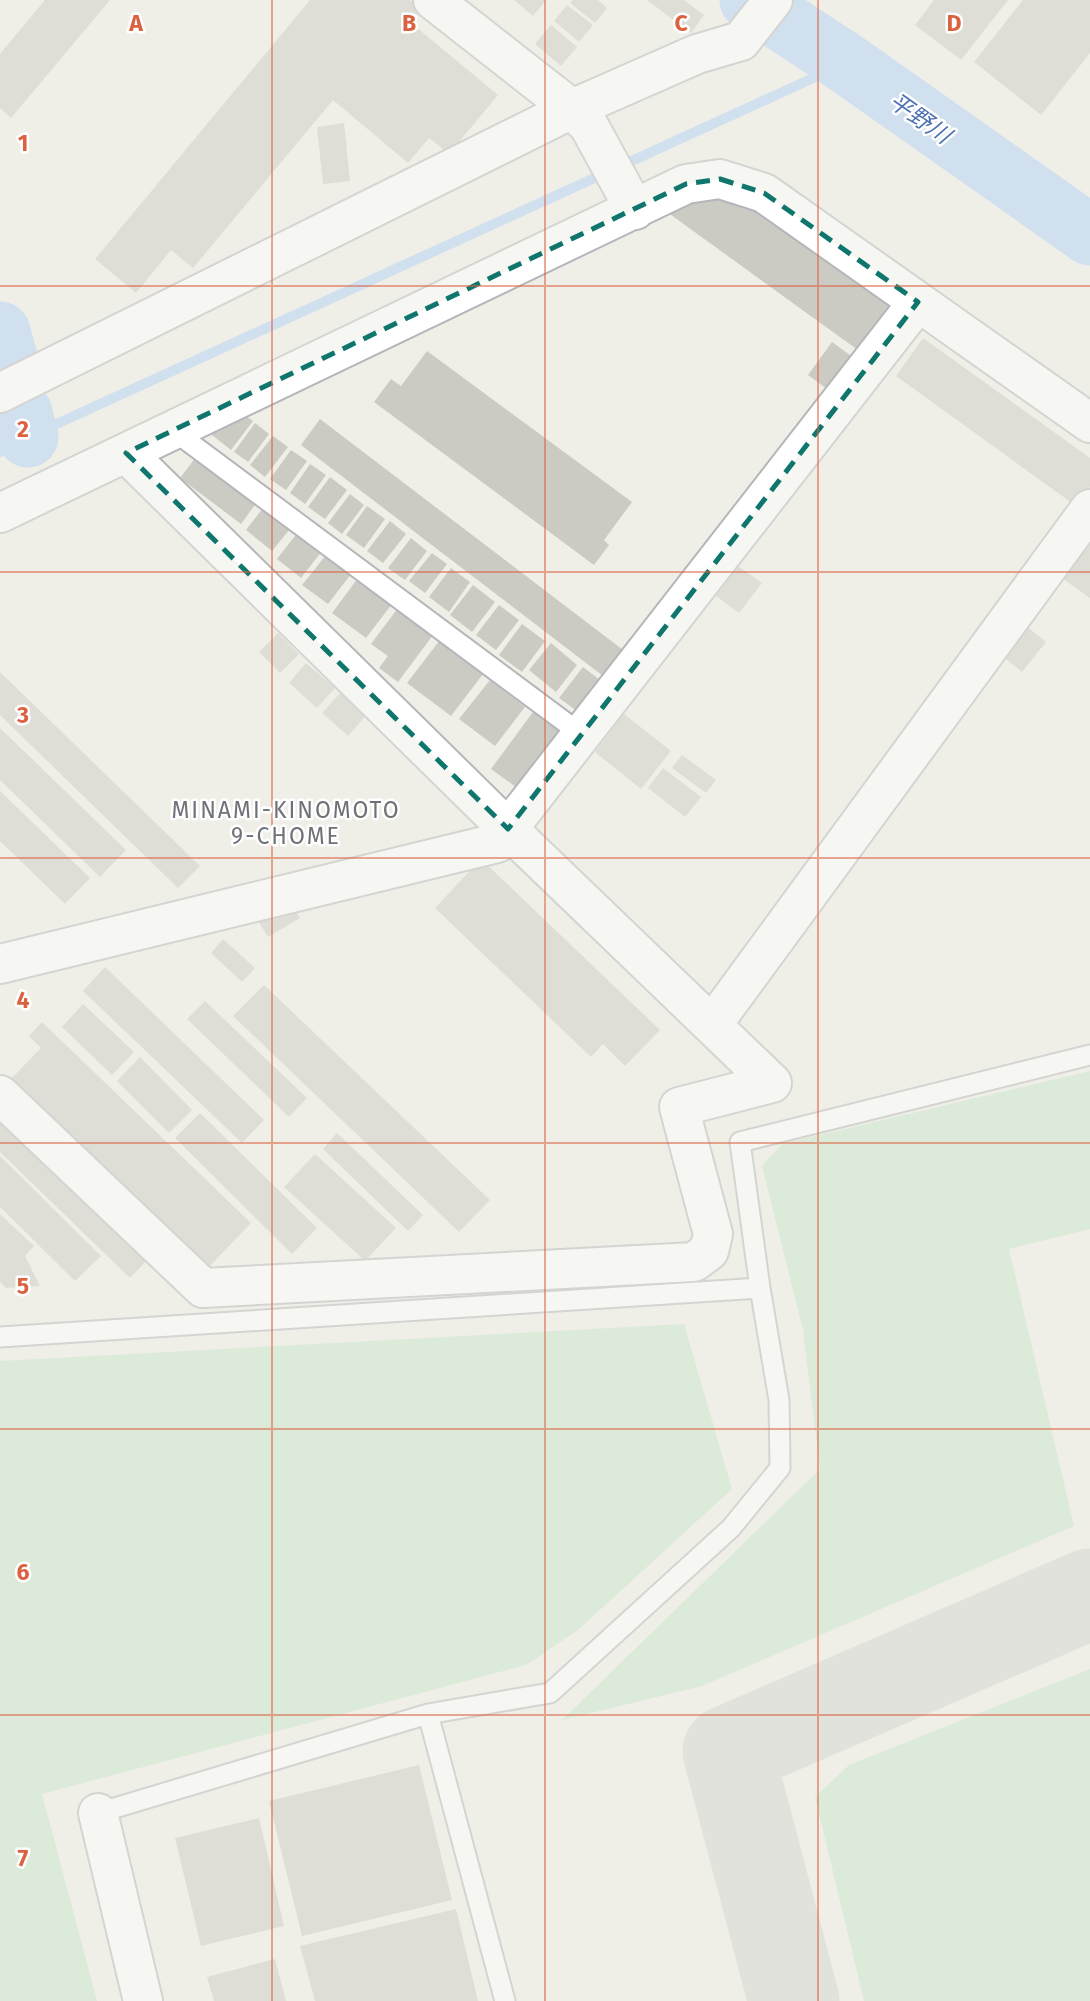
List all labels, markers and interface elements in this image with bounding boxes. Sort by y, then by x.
text: A [128,9,143,37]
text: B [402,9,416,37]
text: C [674,9,688,37]
text: D [947,9,962,37]
water label: 平野川 [884,87,959,151]
text: 1 [18,129,28,157]
text: 2 [17,415,29,443]
text: 3 [16,701,29,729]
district label: MINAMI-KINOMOTO 9-CHOME [171,796,401,850]
text: 4 [17,986,30,1014]
text: 5 [17,1272,29,1300]
text: 6 [17,1558,30,1586]
text: 7 [18,1844,29,1872]

